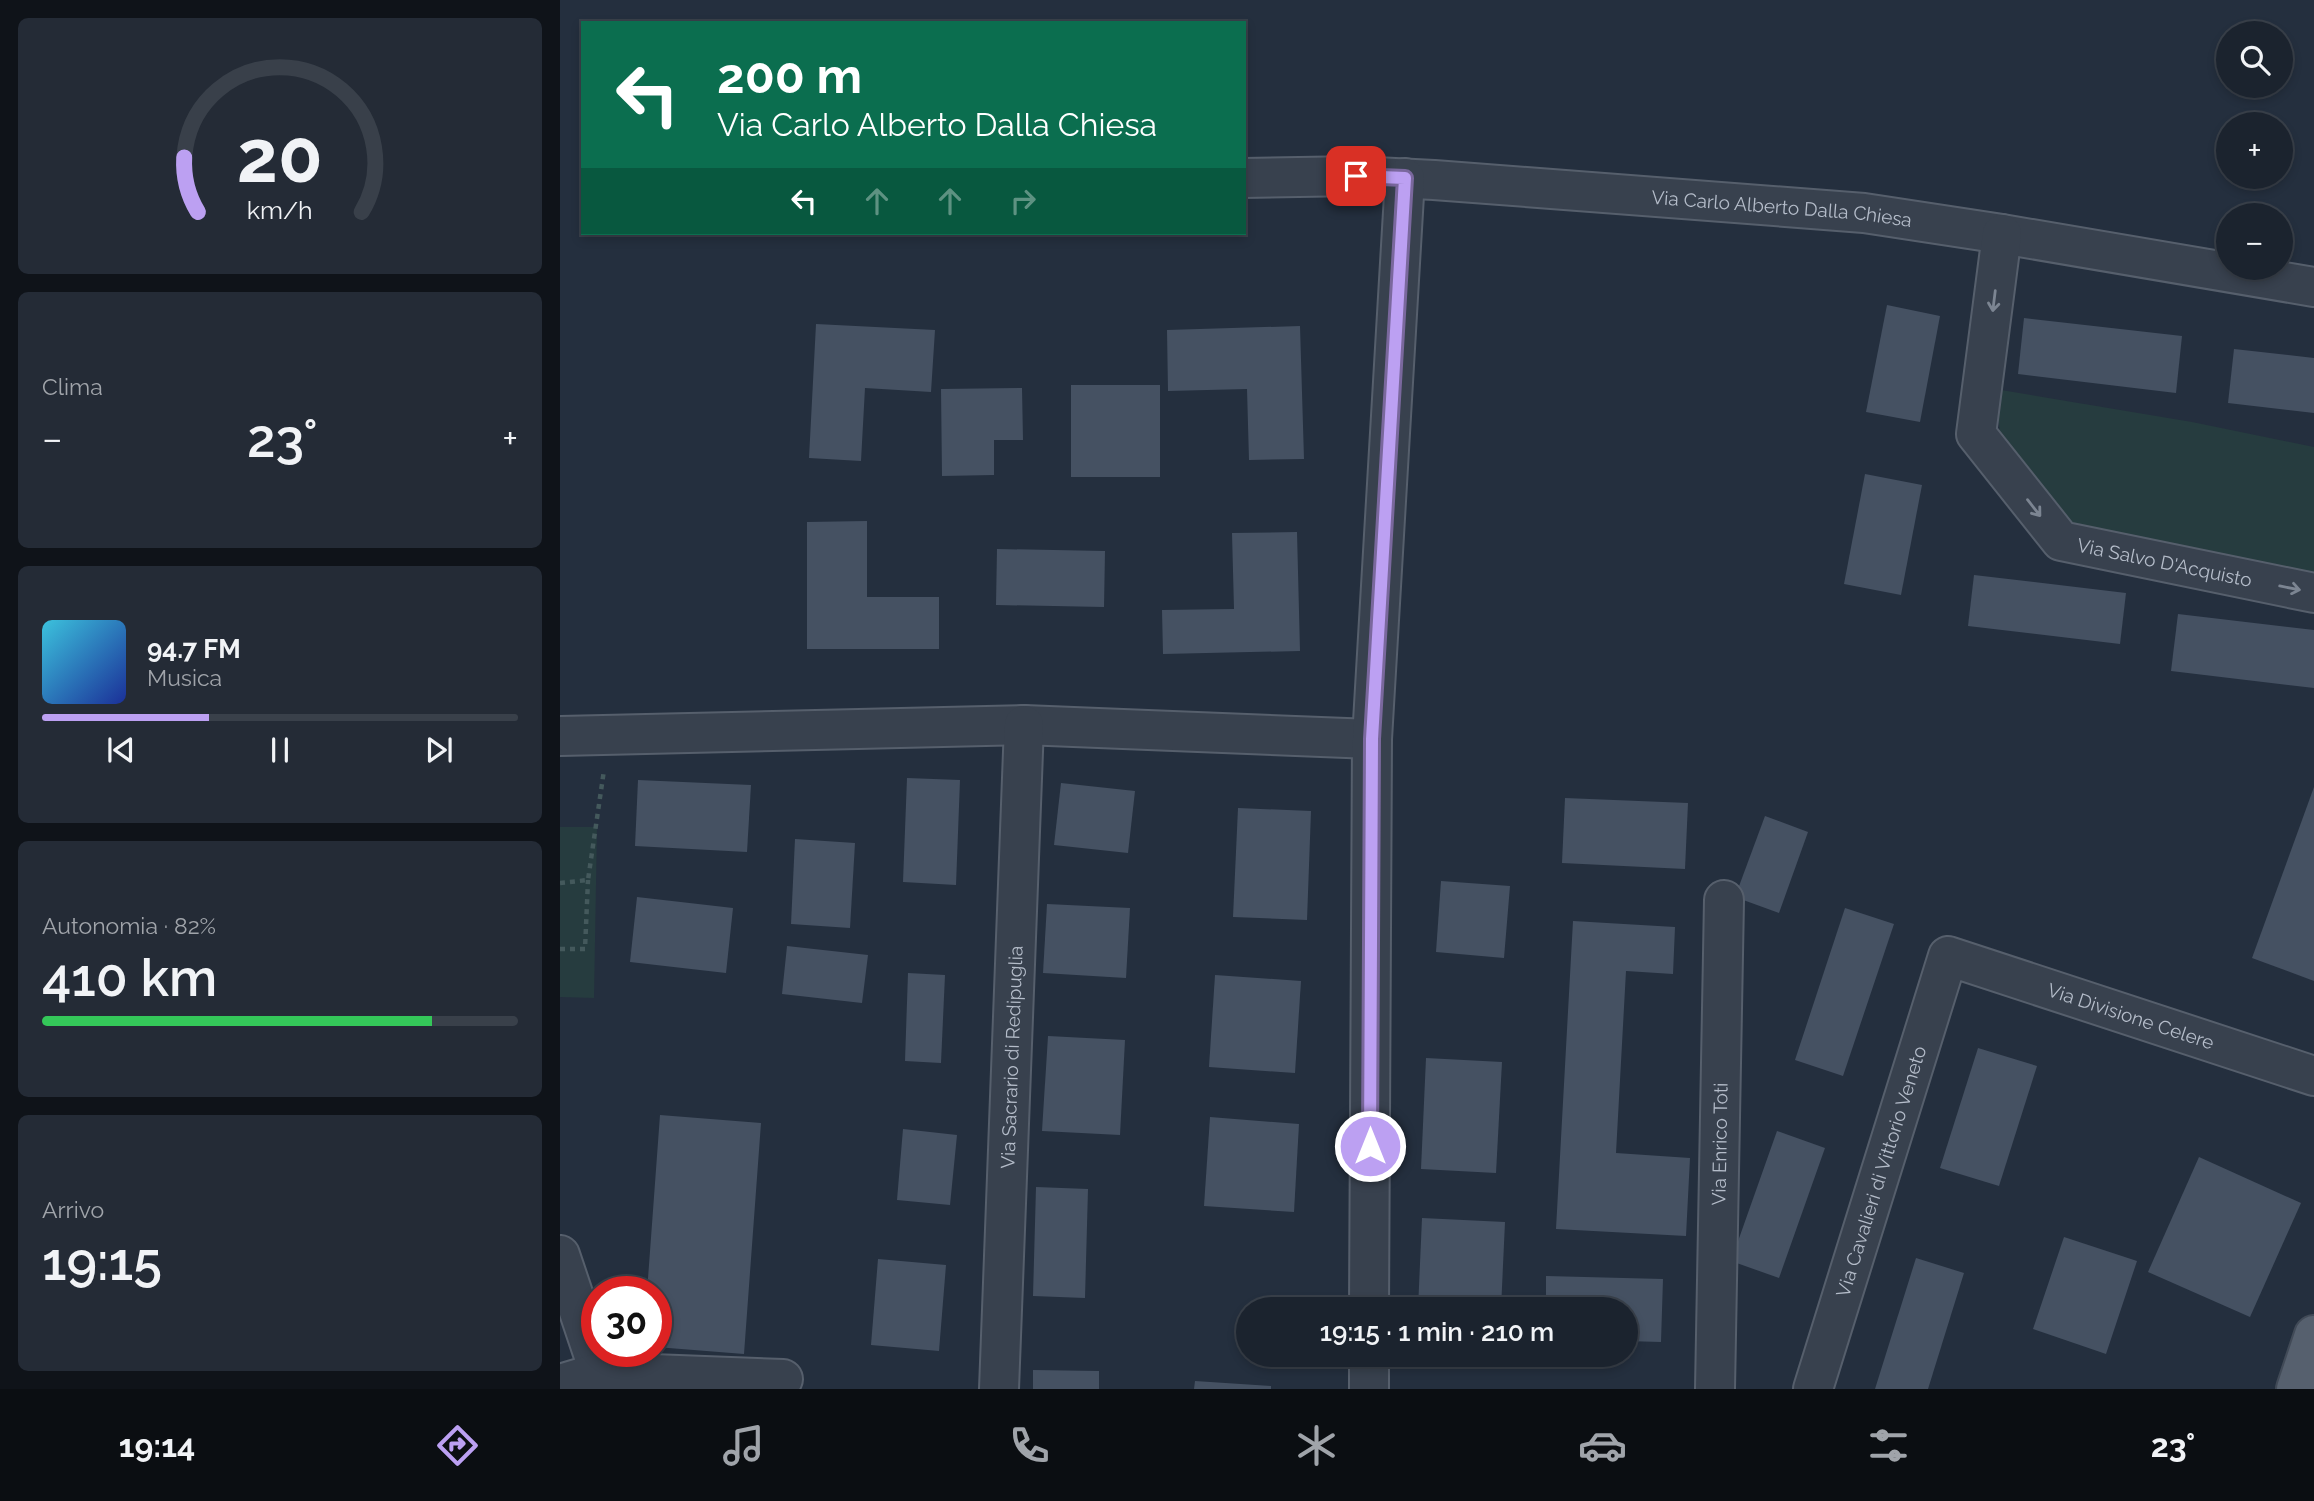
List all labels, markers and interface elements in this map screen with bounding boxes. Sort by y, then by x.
map controls [2216,21,2293,280]
button: search [2216,21,2293,98]
text: 200 m [717,47,862,104]
icon: left [602,49,693,140]
text: Via Carlo Alberto Dalla Chiesa [717,106,1157,143]
button: + [2216,112,2293,189]
text: 20 [237,114,323,199]
pin [1326,146,1386,206]
icon: arrive [1337,157,1375,195]
icon: left [785,182,823,220]
icon: ahead [858,182,896,220]
icon: ahead [931,182,969,220]
icon: right [1004,182,1042,220]
street label: Via Carlo Alberto Dalla Chiesa [1651,186,1913,231]
text: km/h [247,195,313,225]
button: − [2216,203,2293,280]
one-way arrow [1987,289,2000,312]
text: Clima [42,373,103,400]
text: 23° [247,408,318,469]
text: − [42,416,62,461]
text: + [502,416,518,461]
one-way arrow [2027,498,2042,516]
street label: Via Salvo D'Acquisto [2075,534,2254,591]
one-way arrow [2278,581,2301,595]
text: 94.7 FM [147,634,241,664]
text: Musica [147,664,222,691]
icon: previous [102,731,140,769]
icon: pause [261,731,299,769]
icon: next [420,731,458,769]
text: Autonomia · 82% [42,912,216,939]
street label: Via Sacrario di Redipuglia [996,945,1027,1169]
text: 410 km [42,947,217,1008]
street label: Via Divisione Celere [2045,978,2217,1054]
street label: Via Cavalieri di Vittorio Veneto [1831,1043,1930,1300]
street label: Via Enrico Toti [1707,1082,1732,1206]
position arrow [1333,1109,1407,1183]
text: Arrivo [42,1196,104,1223]
text: 19:15 [42,1231,162,1292]
speed limit sign: 30 [581,1276,672,1367]
text: 19:15 · 1 min · 210 m [1320,1317,1554,1347]
icon: directions [433,1421,482,1470]
icon: music [719,1421,768,1470]
icon: phone [1005,1421,1054,1470]
icon: climate [1292,1421,1341,1470]
icon: car [1578,1421,1627,1470]
icon: filters [1864,1421,1913,1470]
text: 19:14 [119,1427,195,1464]
text: 23° [2151,1427,2195,1464]

